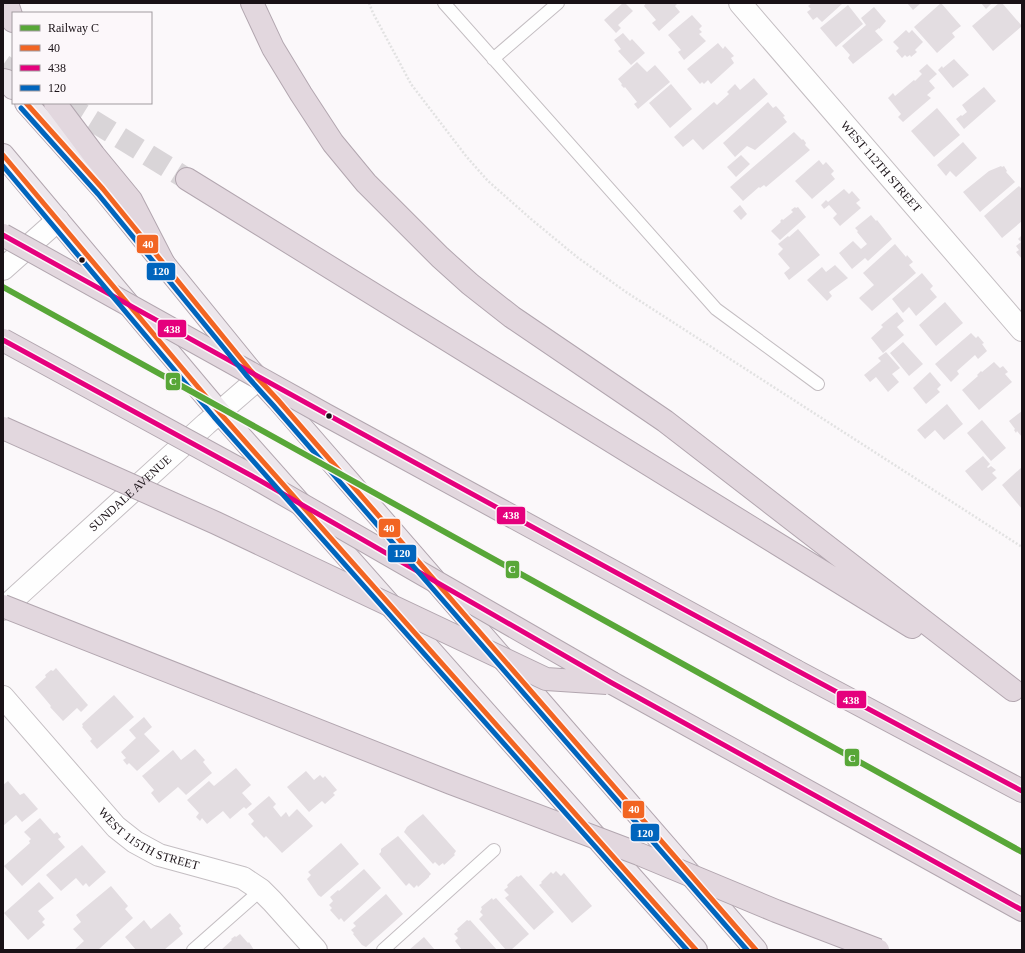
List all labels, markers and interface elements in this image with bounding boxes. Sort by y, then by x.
legend [12,12,152,104]
text: Railway C [48,21,99,35]
text: 40 [48,41,60,55]
text: 438 [48,61,66,75]
text: 120 [48,81,66,95]
street label: WEST 112TH STREET [838,118,925,216]
line badge: 40 [136,234,159,254]
text: 40 [143,238,154,250]
unlabelled marker [77,255,87,265]
line badge: 120 [146,262,176,281]
text: 120 [153,265,170,277]
line badge: 438 [157,319,187,338]
text: 438 [164,323,181,335]
line badge: C [165,372,181,391]
text: C [169,375,177,387]
unlabelled marker [324,411,334,421]
street label: SUNDALE AVENUE [86,452,174,534]
line badge: 438 [496,506,526,525]
text: 438 [503,509,520,521]
line badge: 40 [378,518,401,538]
text: 40 [384,522,395,534]
line badge: 120 [387,544,417,563]
text: 120 [394,547,411,559]
line badge: C [505,560,520,579]
text: C [508,563,516,575]
line badge: 438 [836,690,867,709]
text: 438 [843,694,860,706]
line badge: C [844,748,860,767]
text: C [848,752,856,764]
line badge: 40 [622,800,645,819]
text: 40 [629,803,640,815]
street label: WEST 115TH STREET [95,805,201,873]
line badge: 120 [630,823,660,842]
text: 120 [637,827,654,839]

